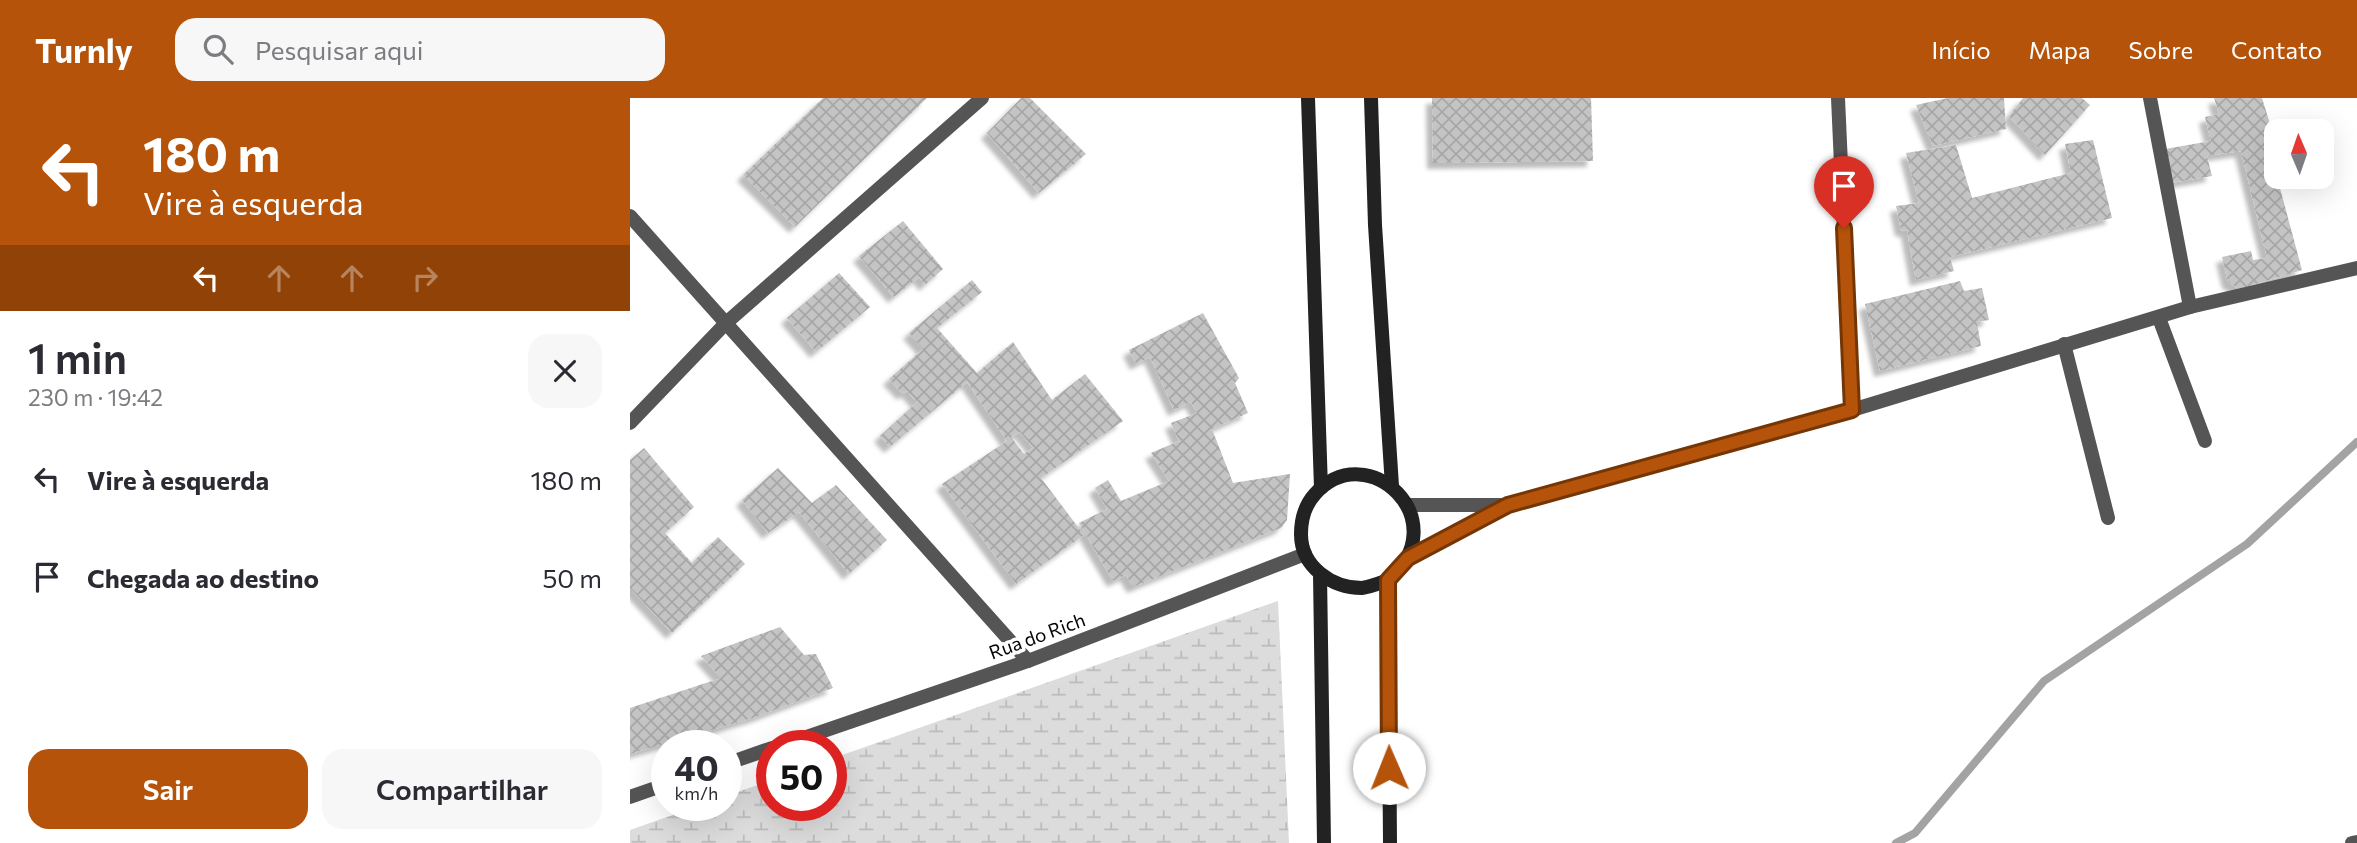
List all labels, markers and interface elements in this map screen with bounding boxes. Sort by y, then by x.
search box [175,18,665,81]
text: Turnly [35,29,133,70]
icon: search [199,30,237,68]
text: Pesquisar aqui [255,34,423,65]
text: Início [1932,35,1991,64]
text: Mapa [2029,35,2091,64]
text: Sobre [2129,35,2193,64]
text: Contato [2231,35,2322,64]
north arrow [2264,119,2334,189]
map controls [2264,119,2334,189]
text: 180 m [143,122,280,182]
icon: left [28,126,119,217]
pin [1814,156,1874,228]
icon: arrive [1825,167,1863,205]
text: Vire à esquerda [143,182,364,222]
icon: left [187,259,225,297]
icon: ahead [260,259,298,297]
icon: ahead [333,259,371,297]
icon: right [406,259,444,297]
text: 1 min [28,331,127,383]
button: close [528,334,602,408]
text: 230 m · 19:42 [28,383,163,411]
icon: left [28,460,66,498]
text: Vire à esquerda [87,464,269,495]
text: 180 m [530,464,602,495]
icon: arrive [28,558,66,596]
text: Chegada ao destino [87,562,319,593]
text: 50 m [542,562,602,593]
street label: Rua do Rich [986,608,1088,664]
speed limit sign: 50 [756,730,847,821]
position arrow [1352,731,1426,805]
text: 40 [674,745,719,788]
button: Sair [28,749,308,829]
button: Compartilhar [322,749,602,829]
text: km/h [675,782,718,804]

